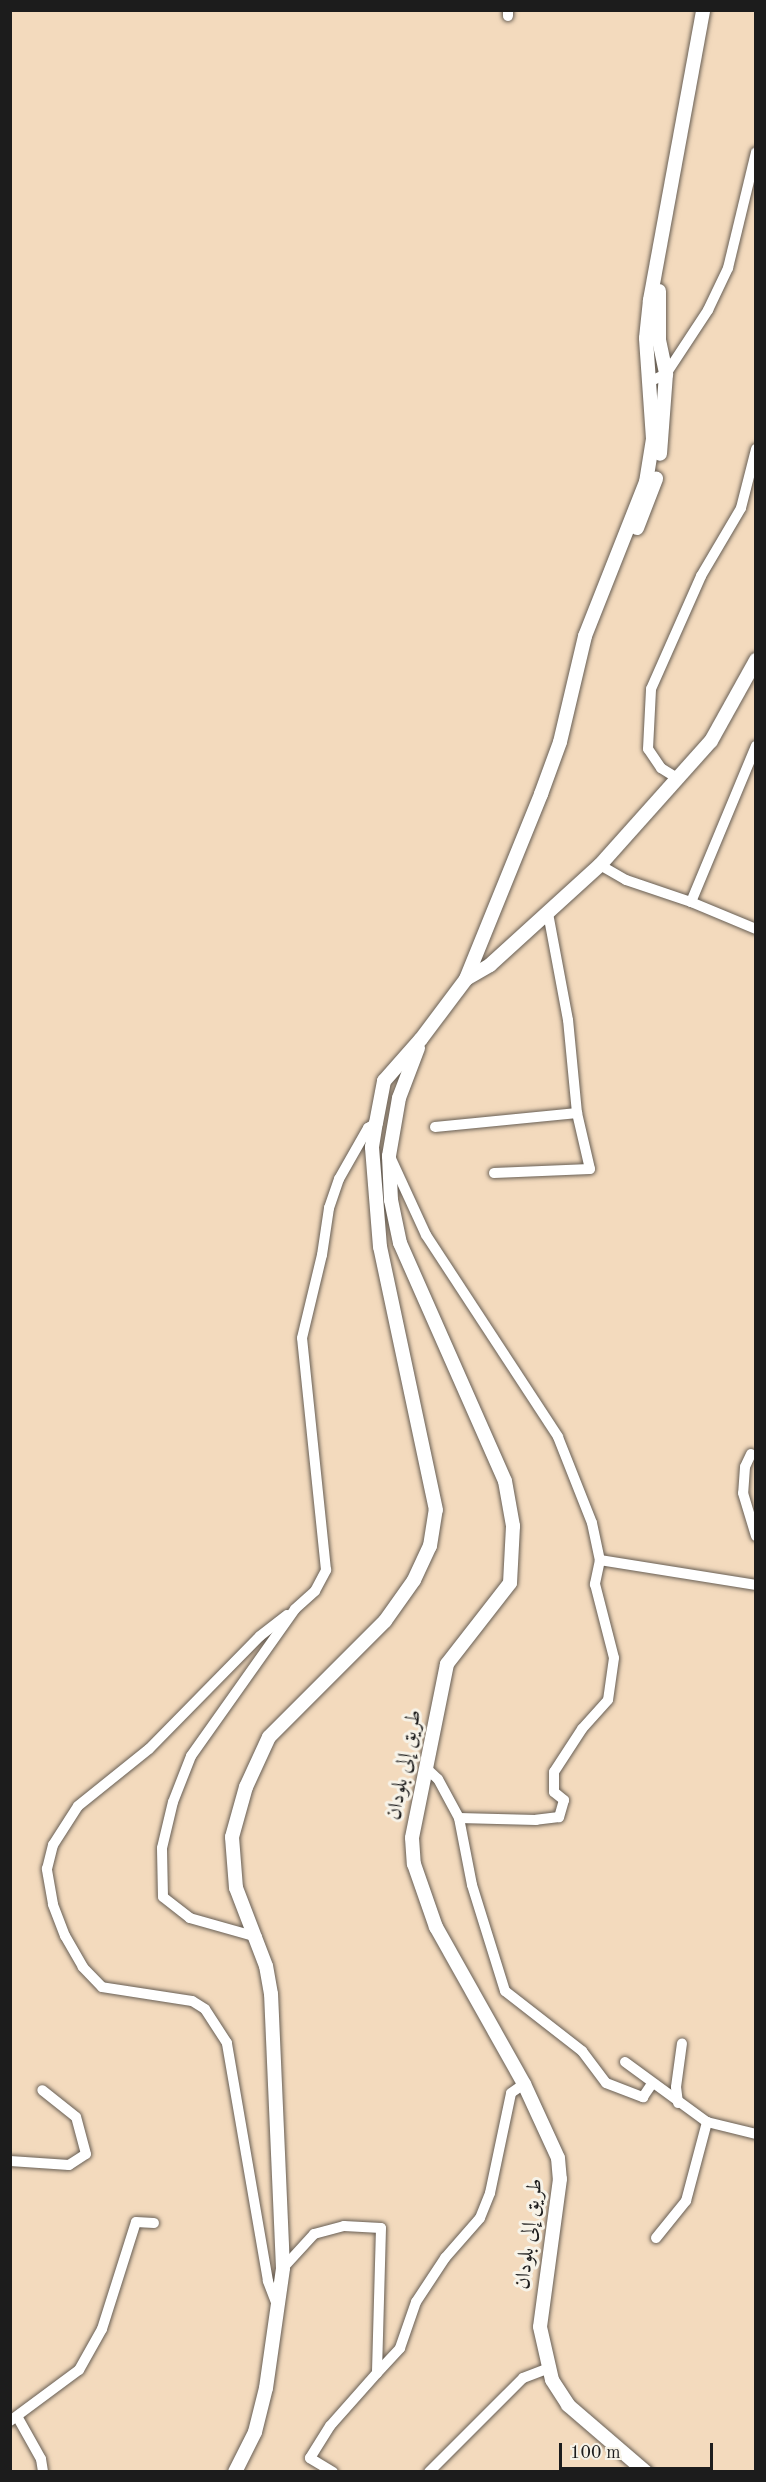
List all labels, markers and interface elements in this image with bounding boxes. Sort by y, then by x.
street label: طريق إلى بلودان [382,1708,428,1822]
street label: طريق إلى بلودان [511,2177,549,2291]
scale bar [562,2431,716,2469]
text: 100 m [570,2444,621,2462]

